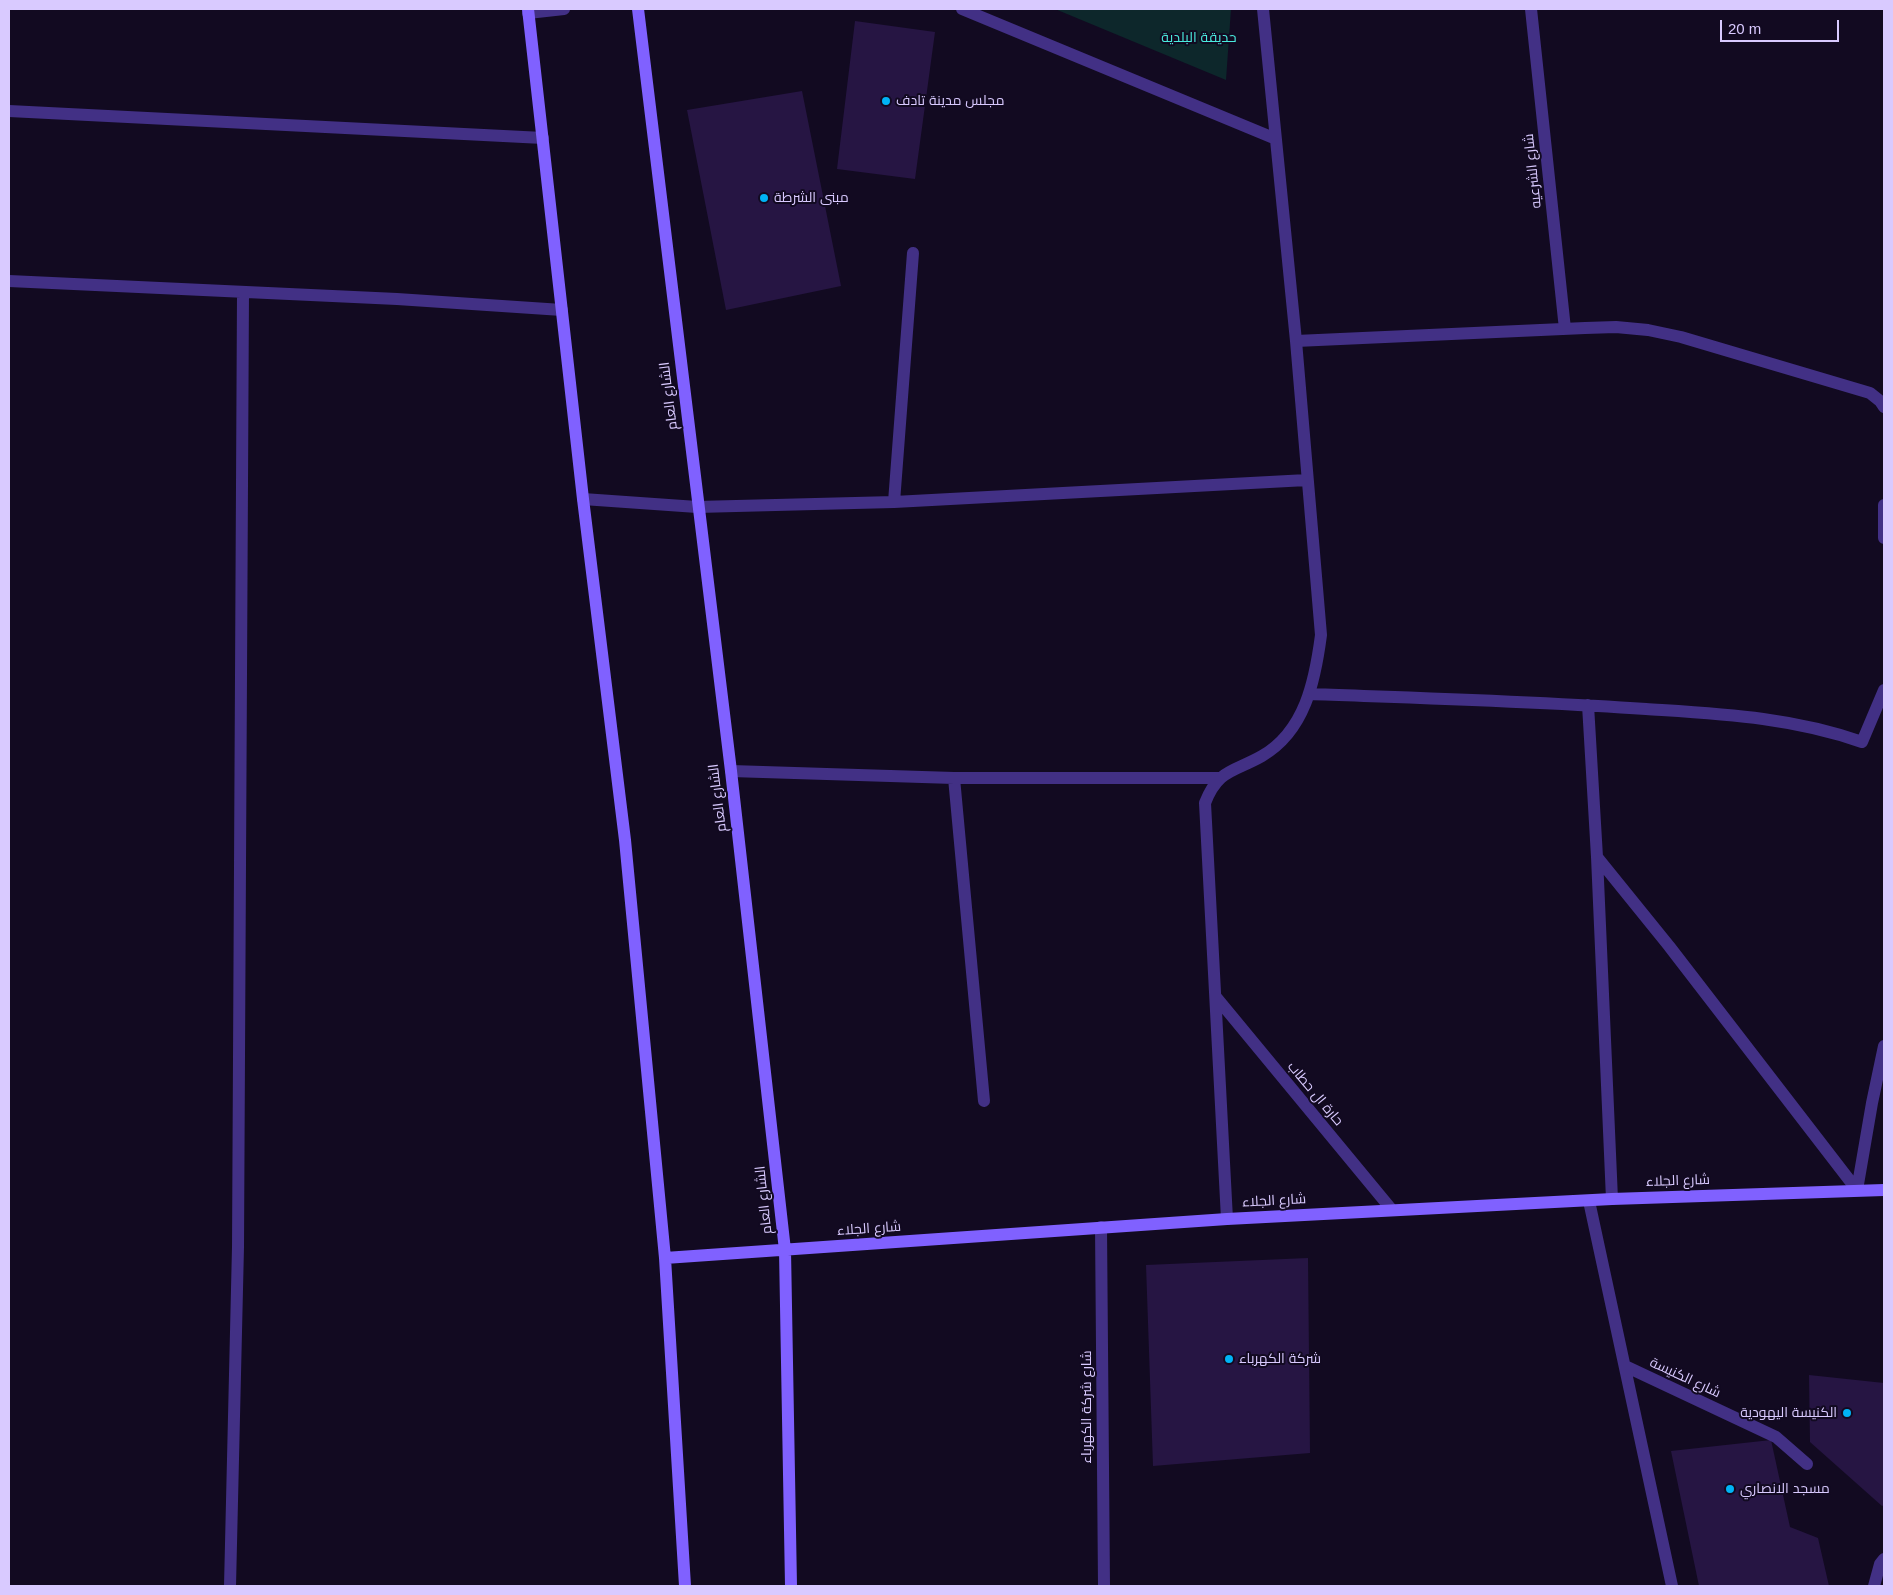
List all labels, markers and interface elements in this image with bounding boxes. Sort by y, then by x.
scale bar [1723,10,1842,42]
text: 20 m [1728,20,1761,37]
park label: حديقة البلدية [1161,30,1237,46]
place label: مجلس مدينة تادف [896,93,1004,109]
marker: مجلس مدينة تادف [880,95,892,107]
street label: شارع الشرعيه [1521,133,1545,209]
place label: مبنى الشرطة [774,190,849,206]
marker: مبنى الشرطة [758,192,770,204]
street label: الشارع العام [656,361,682,431]
street label: الشارع العام [705,763,731,833]
street label: حارة ال حطاب [1283,1059,1347,1129]
street label: الشارع العام [752,1165,776,1235]
street label: شارع الجلاء [1646,1171,1710,1191]
street label: شارع الجلاء [1242,1191,1306,1211]
street label: شارع الجلاء [836,1218,902,1240]
street label: شارع شركة الكهرباء [1079,1350,1095,1464]
place label: شركة الكهرباء [1239,1351,1321,1367]
marker: شركة الكهرباء [1223,1353,1235,1365]
street label: شارع الكنيسة [1647,1354,1723,1402]
place label: الكنيسة اليهودية [1740,1405,1837,1421]
marker: الكنيسة اليهودية [1841,1407,1853,1419]
place label: مسجد الانصاري [1740,1481,1830,1497]
marker: مسجد الانصاري [1724,1483,1736,1495]

